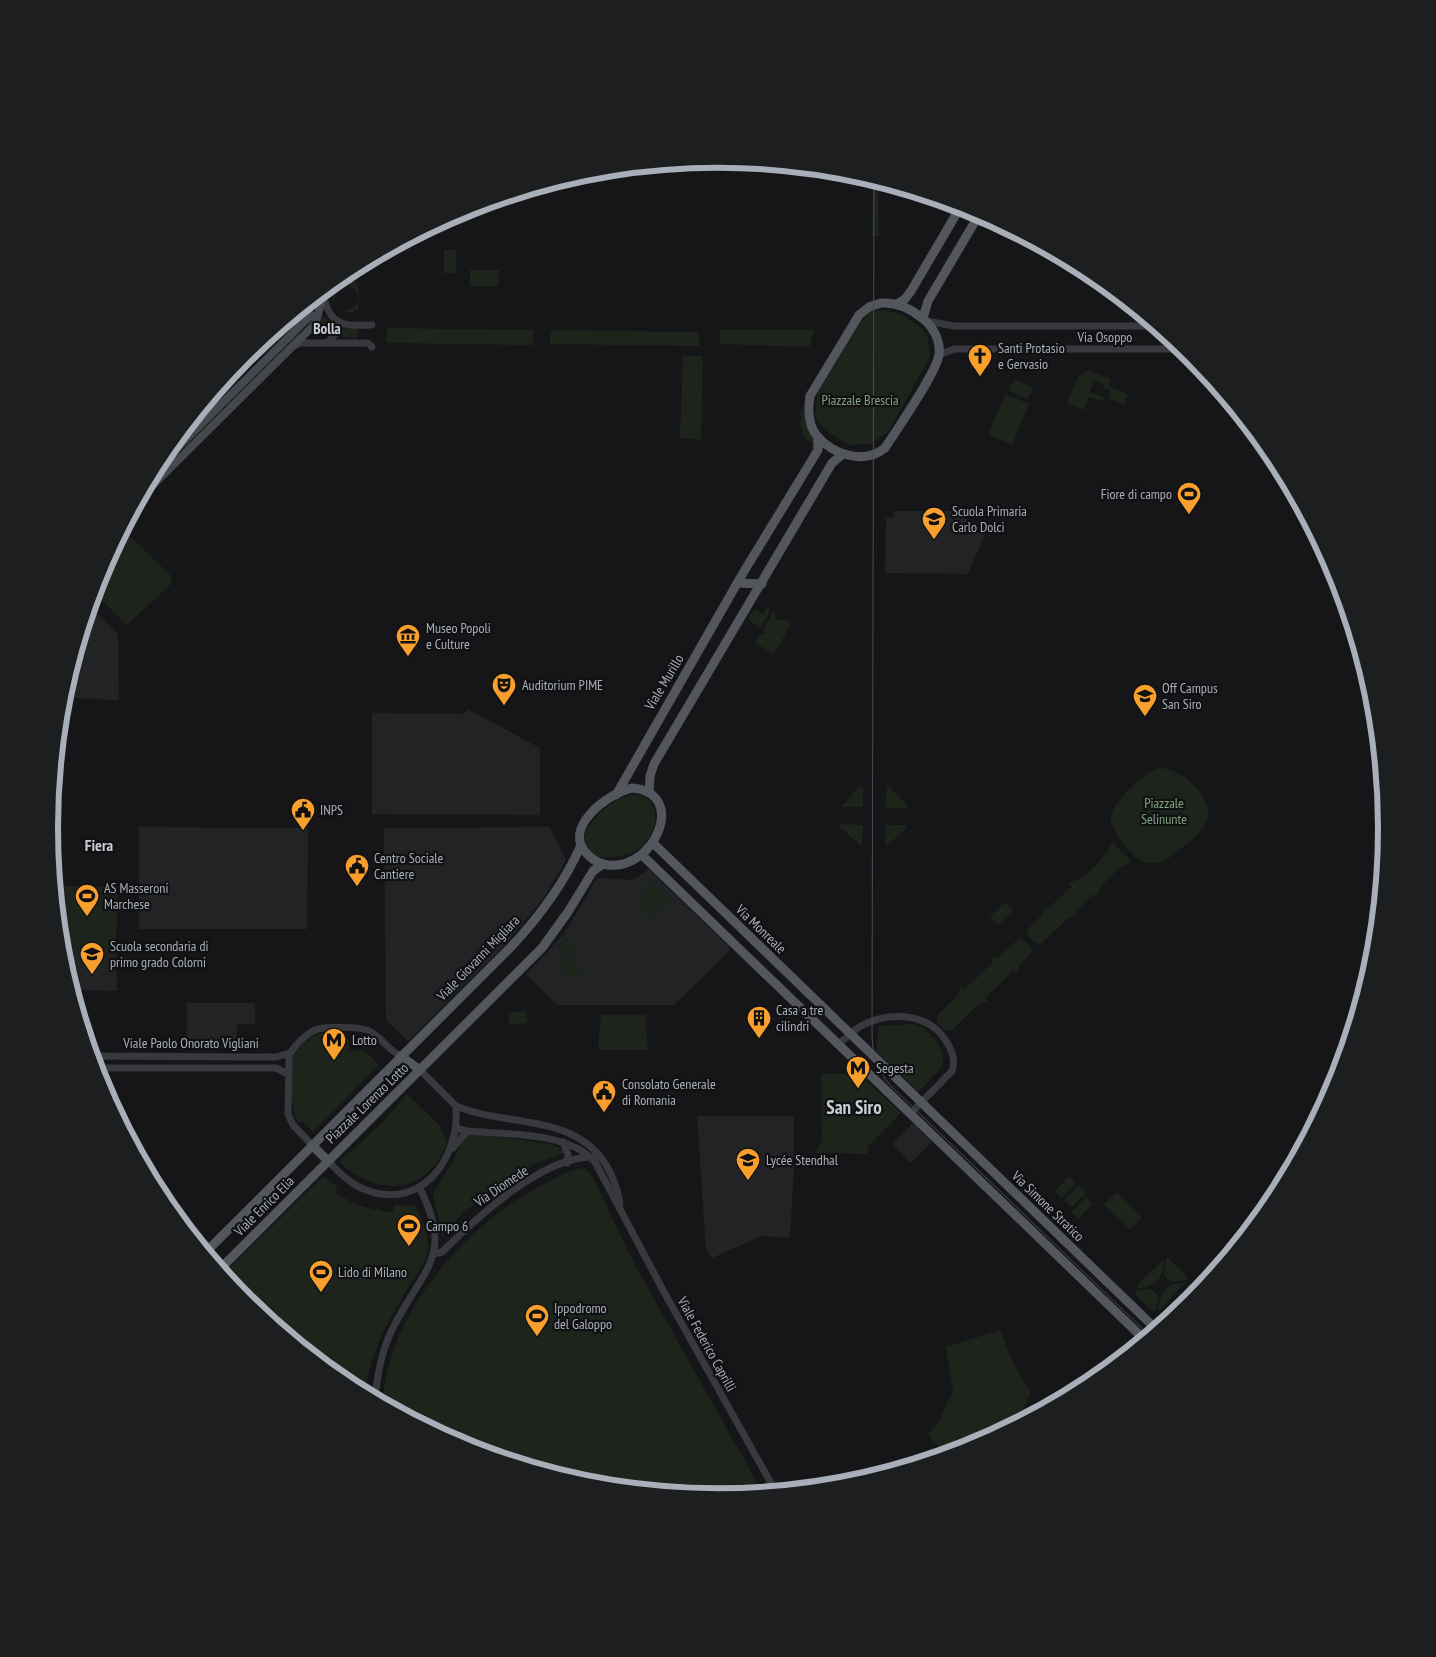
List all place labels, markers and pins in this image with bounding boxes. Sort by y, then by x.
place label: Santi Protasio e Gervasio [998,339,1065,373]
church icon: Santi Protasio e Gervasio [967,343,993,377]
sports icon: Fiore di campo [1176,481,1202,515]
place label: Fiore di campo [1101,485,1172,503]
place label: Scuola Primaria Carlo Dolci [952,502,1027,536]
school or university icon: Scuola Primaria Carlo Dolci [921,506,947,540]
place label: Museo Popoli e Culture [426,619,491,653]
museum icon: Museo Popoli e Culture [395,623,421,657]
theatre icon: Auditorium PIME [491,672,517,706]
place label: Auditorium PIME [522,676,603,694]
place label: Off Campus San Siro [1162,679,1218,713]
school or university icon: Off Campus San Siro [1132,683,1158,717]
public building icon: INPS [290,797,316,831]
place label: INPS [320,801,343,819]
place label: Centro Sociale Cantiere [374,849,444,883]
public building icon: Centro Sociale Cantiere [344,853,370,887]
place label: AS Masseroni Marchese [104,879,168,913]
sports icon: AS Masseroni Marchese [74,883,100,917]
place label: Scuola secondaria di primo grado Colorni [110,937,208,971]
school or university icon: Scuola secondaria di primo grado Colorni [79,941,105,975]
place label: Casa a tre cilindri [776,1001,823,1035]
building icon: Casa a tre cilindri [746,1005,772,1039]
metro station icon: Lotto [321,1027,347,1061]
place label: Lotto [352,1031,377,1049]
metro station icon: Segesta [845,1055,871,1089]
place label: Segesta [876,1059,914,1077]
place label: Consolato Generale di Romania [622,1075,716,1109]
public building icon: Consolato Generale di Romania [591,1079,617,1113]
school or university icon: Lycée Stendhal [735,1147,761,1181]
place label: Lycée Stendhal [766,1151,839,1169]
sports icon: Campo 6 [396,1213,422,1247]
place label: Campo 6 [426,1217,468,1235]
sports icon: Lido di Milano [308,1259,334,1293]
place label: Lido di Milano [338,1263,407,1281]
place label: Ippodromo del Galoppo [554,1299,612,1333]
sports icon: Ippodromo del Galoppo [524,1303,550,1337]

